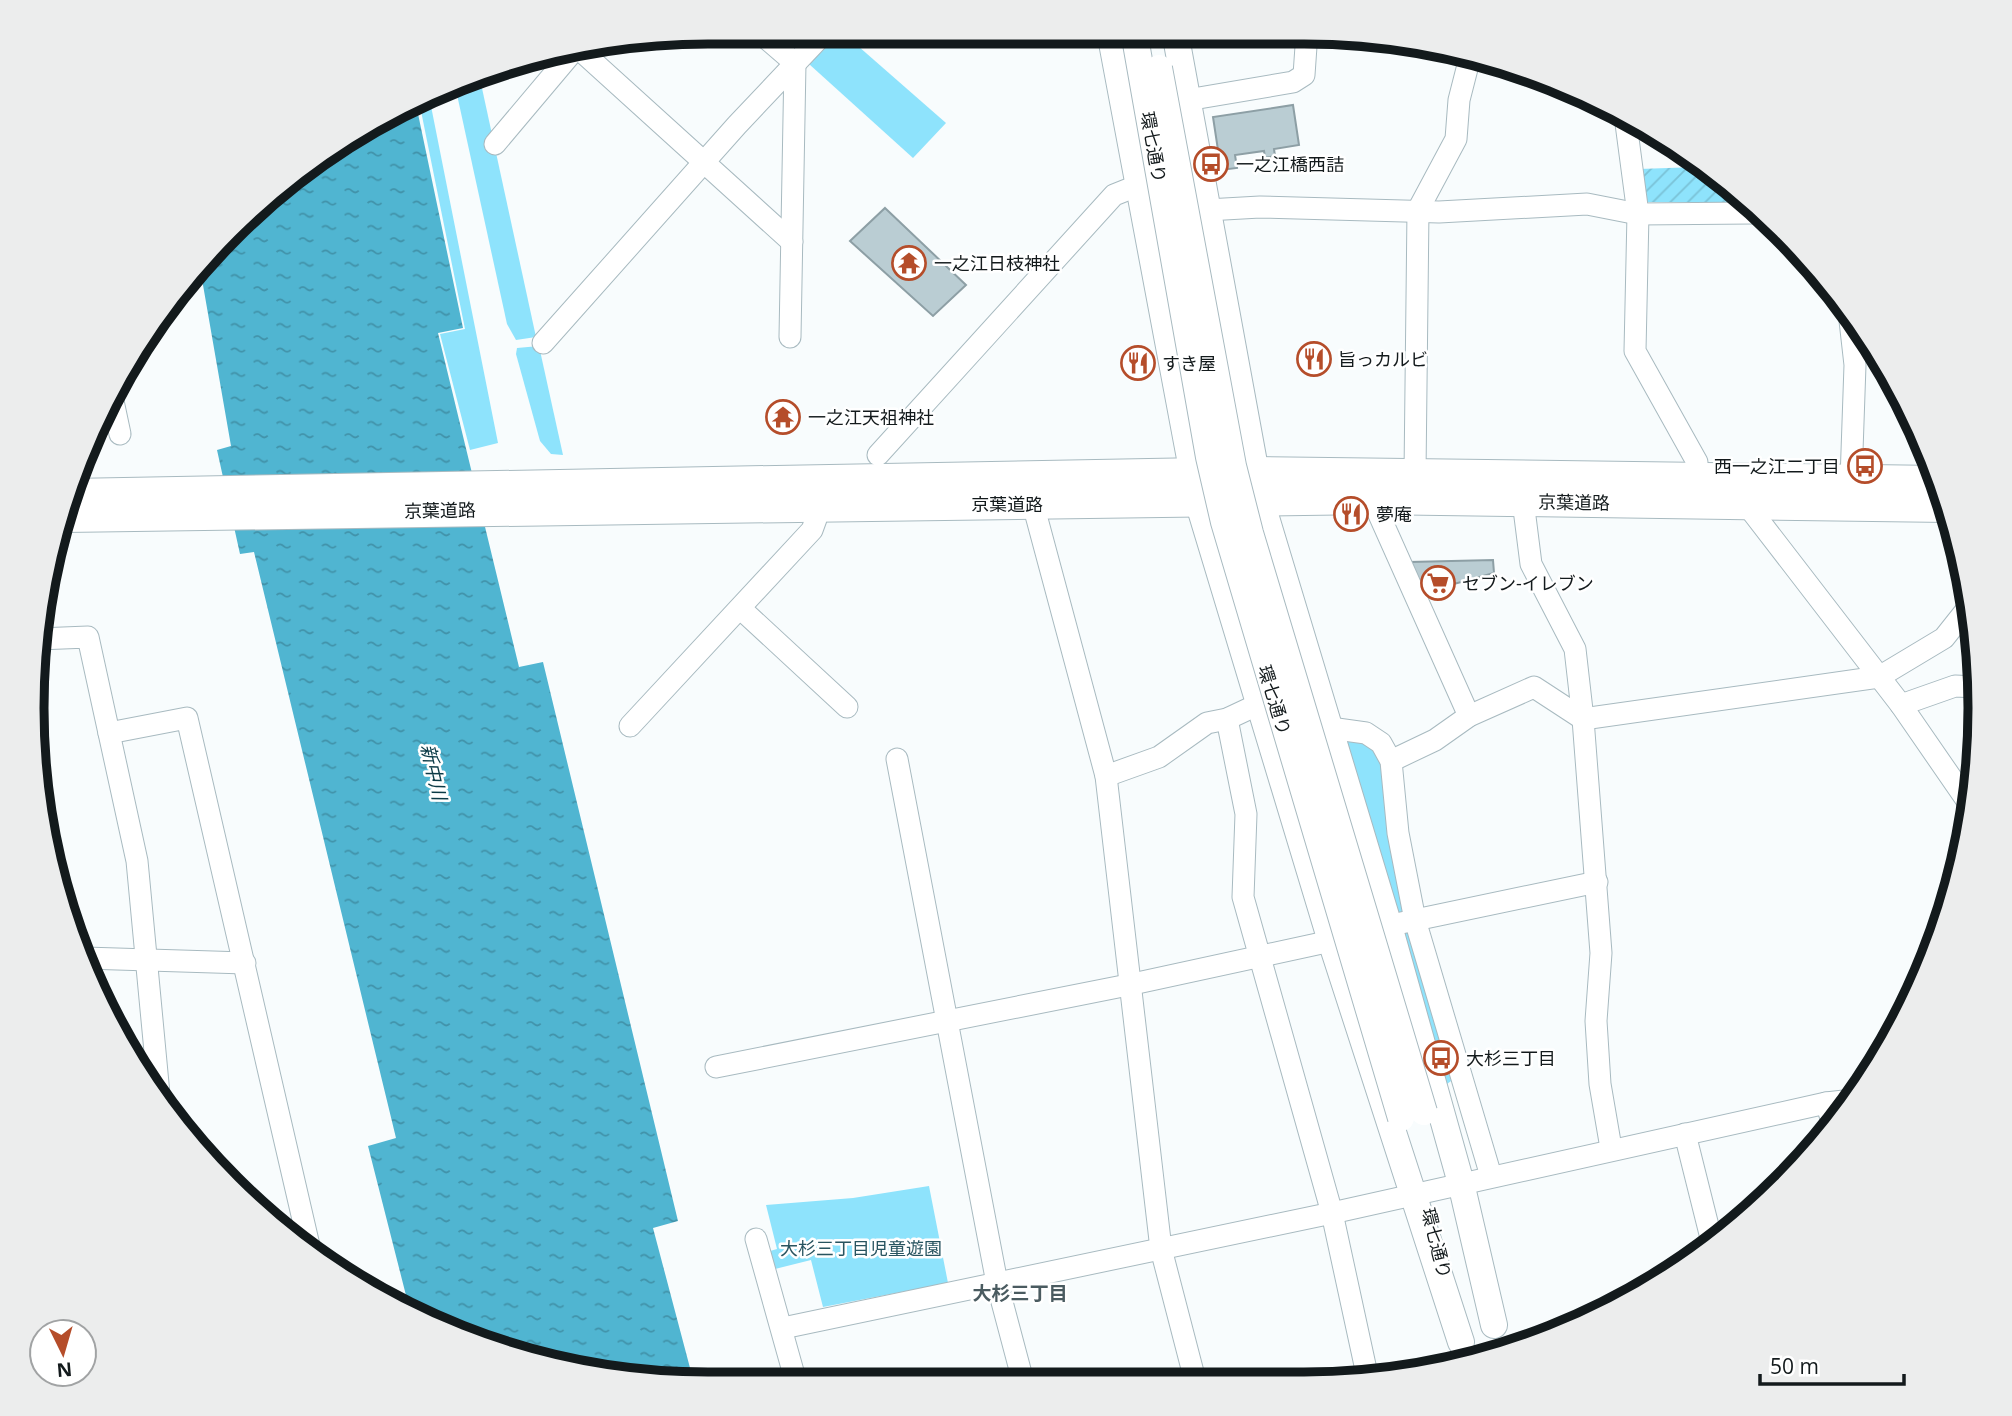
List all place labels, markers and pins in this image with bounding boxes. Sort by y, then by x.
bus stop icon: 一之江橋西詰 [1192,145,1230,183]
place label: 一之江橋西詰 [1236,152,1344,176]
temple icon: 一之江日枝神社 [890,244,928,282]
place label: 一之江日枝神社 [934,251,1060,275]
restaurant icon: 旨っカルビ [1295,340,1333,378]
restaurant icon: すき屋 [1119,344,1157,382]
place label: 旨っカルビ [1338,347,1428,371]
place label: すき屋 [1162,351,1216,375]
temple icon: 一之江天祖神社 [764,398,802,436]
place label: 一之江天祖神社 [808,405,934,429]
bus stop icon: 西一之江二丁目 [1846,447,1884,485]
place label: 西一之江二丁目 [1714,454,1840,478]
restaurant icon: 夢庵 [1332,495,1370,533]
place label: 夢庵 [1376,502,1412,526]
supermarket icon: セブン-イレブン [1419,564,1457,602]
place label: セブン-イレブン [1462,571,1594,595]
bus stop icon: 大杉三丁目 [1422,1039,1460,1077]
place label: 大杉三丁目 [1466,1046,1556,1070]

